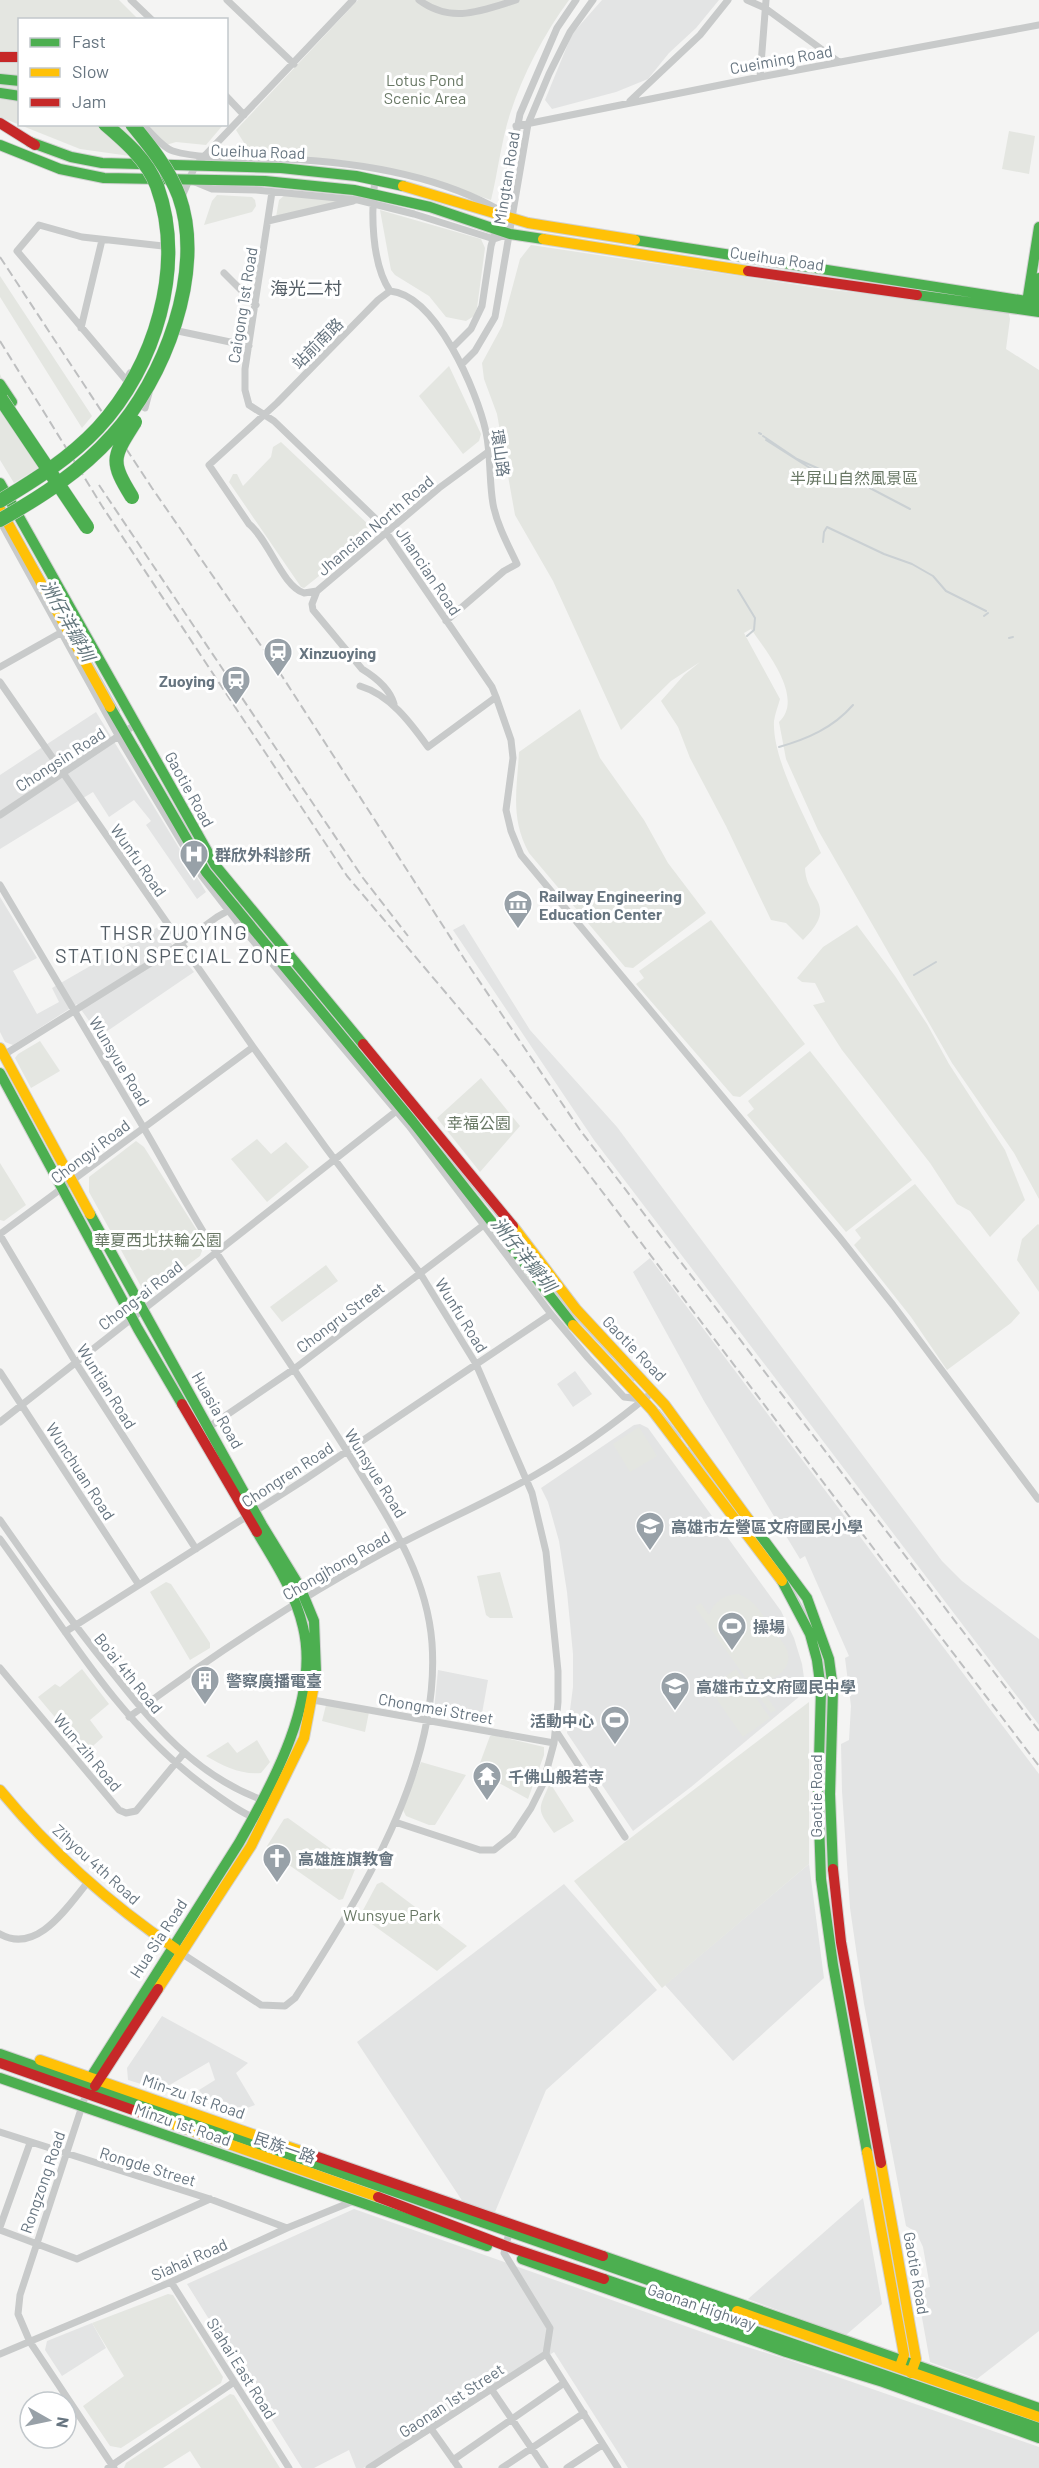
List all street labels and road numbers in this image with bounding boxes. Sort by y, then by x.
street label: Cueiming Road [728,41,834,77]
street label: Mingtan Road [489,130,523,226]
street label: Cueihua Road [210,140,306,162]
street label: Cueihua Road [729,242,825,274]
street label: Caigong 1st Road [223,246,261,364]
street label: 站前南路 [288,314,346,372]
street label: 環山路 [488,428,514,478]
street label: Jhancian North Road [313,471,437,579]
street label: Jhancian Road [393,523,465,619]
street label: Chongsin Road [12,723,108,795]
street label: Gaotie Road [161,748,219,830]
street label: Wunfu Road [107,820,171,900]
street label: Wunsyue Road [86,1013,154,1109]
street label: Chongyi Road [47,1115,133,1187]
street label: Chong-ai Road [94,1256,186,1334]
street label: Wunfu Road [432,1274,492,1356]
street label: Chongru Street [292,1278,388,1356]
street label: Gaotie Road [599,1311,671,1385]
street label: Wuntian Road [73,1340,141,1432]
street label: Huasia Road [188,1368,248,1452]
street label: Wunchuan Road [43,1419,119,1523]
street label: Wunsyue Road [341,1425,411,1521]
street label: Chongren Road [238,1437,336,1511]
street label: Chongjhong Road [279,1527,393,1603]
street label: Bo'ai 4th Road [91,1629,167,1717]
street label: Chongmei Street [377,1689,495,1727]
street label: Wun-zih Road [50,1709,126,1795]
street label: Gaotie Road [806,1754,825,1838]
street label: Zihyou 4th Road [49,1820,145,1908]
street label: Hua Sia Road [125,1895,191,1981]
street label: Min-zu 1st Road [140,2070,248,2122]
street label: Minzu 1st Road [132,2099,234,2149]
street label: Rongzong Road [16,2128,68,2236]
street label: 民族一路 [252,2128,318,2166]
street label: Rongde Street [98,2142,198,2190]
street label: Gaotie Road [900,2230,934,2316]
street label: Siahai Road [148,2234,230,2284]
street label: Gaonan Highway [645,2279,759,2334]
street label: Siahai East Road [203,2314,281,2422]
street label: Gaonan 1st Street [395,2359,507,2441]

